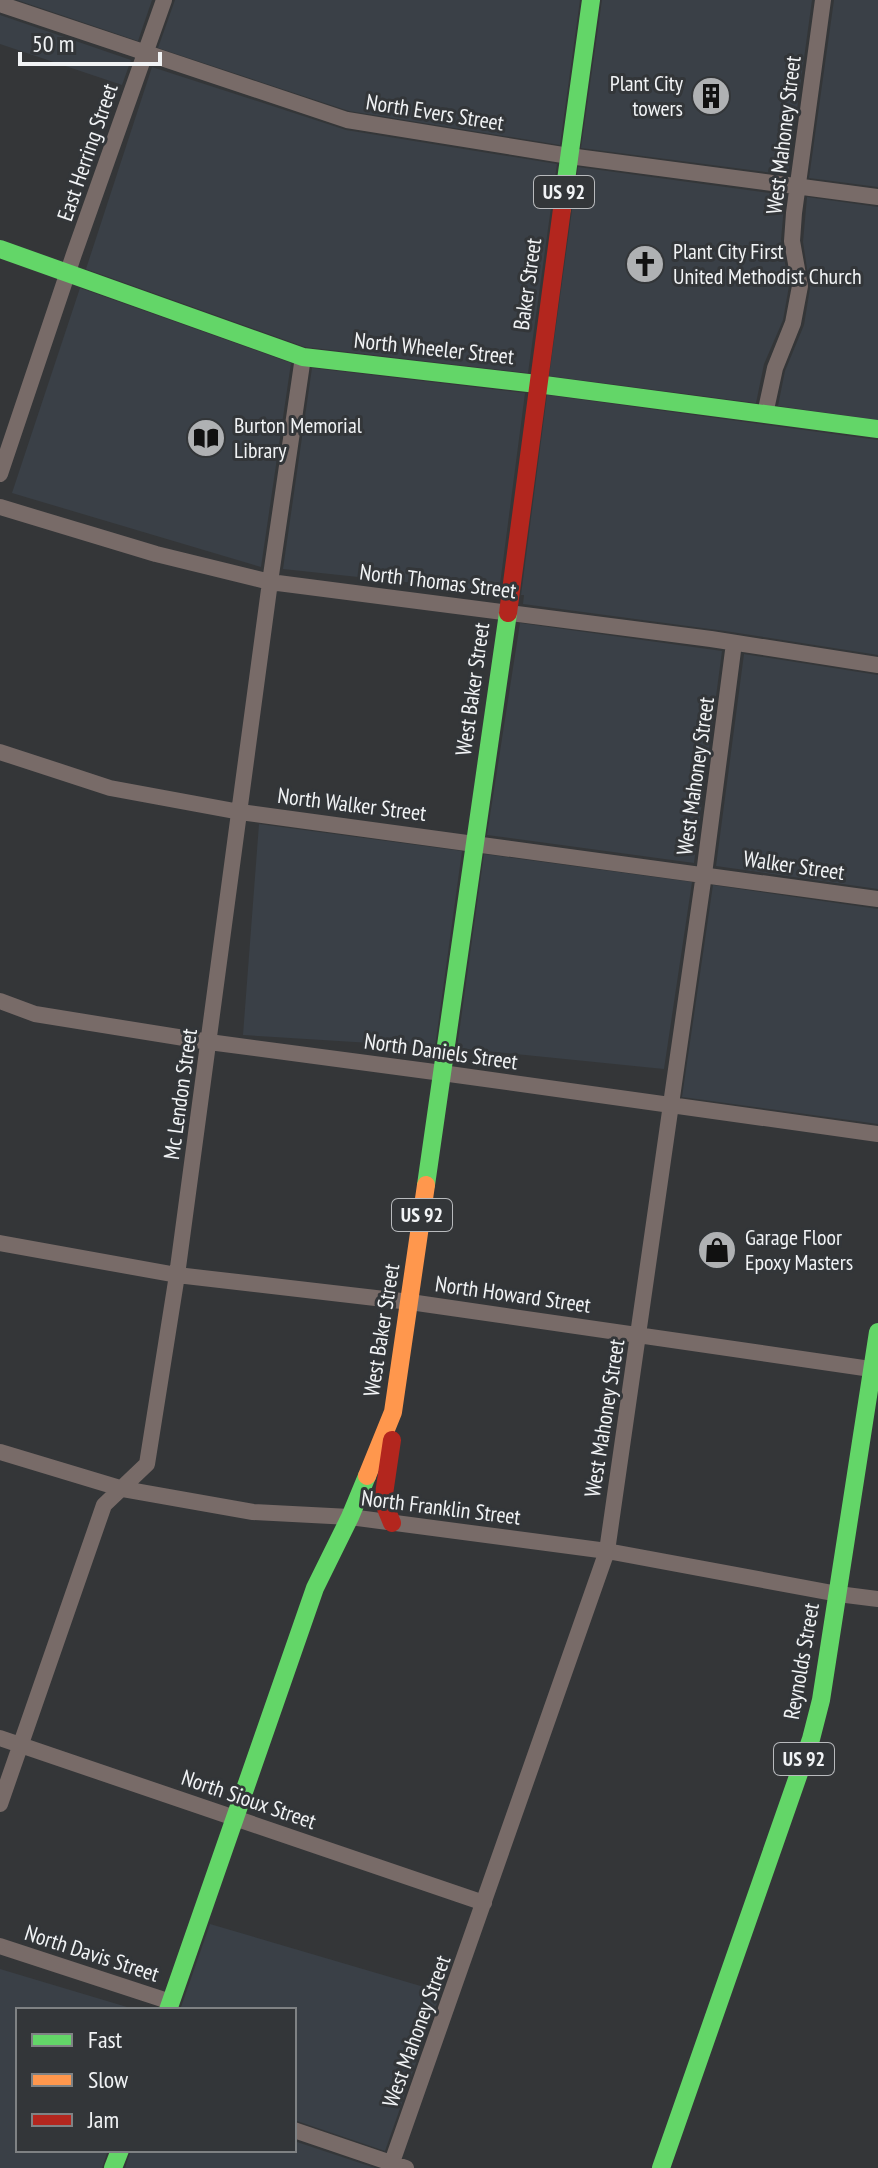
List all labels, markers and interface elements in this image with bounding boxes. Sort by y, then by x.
scale bar [20,16,160,66]
text: 50 m [32,28,74,59]
street label: West Mahoney Street [759,54,807,216]
place label: Plant City towers [610,69,684,122]
building icon: Plant City towers [690,75,732,117]
street label: East Herring Street [50,80,124,224]
street label: North Evers Street [364,87,506,137]
road number: US 92 [534,176,594,208]
street label: Baker Street [507,236,547,332]
place label: Plant City First United Methodist Church [673,237,862,290]
church icon: Plant City First United Methodist Church [624,243,666,285]
street label: North Wheeler Street [353,326,515,370]
place label: Burton Memorial Library [234,411,363,464]
library icon: Burton Memorial Library [185,417,227,459]
street label: North Thomas Street [358,558,518,604]
street label: West Baker Street [449,621,495,757]
street label: West Mahoney Street [670,695,720,857]
street label: North Walker Street [276,781,428,827]
street label: Walker Street [742,844,846,886]
street label: North Daniels Street [362,1026,520,1076]
street label: Mc Lendon Street [157,1027,203,1161]
road number: US 92 [392,1199,452,1231]
place label: Garage Floor Epoxy Masters [745,1223,853,1276]
shop icon: Garage Floor Epoxy Masters [696,1229,738,1271]
street label: West Baker Street [357,1262,405,1398]
street label: North Howard Street [433,1269,593,1319]
street label: West Mahoney Street [578,1337,630,1499]
street label: North Franklin Street [360,1483,522,1531]
street label: Reynolds Street [777,1600,825,1722]
road number: US 92 [774,1743,834,1775]
street label: North Sioux Street [178,1763,320,1835]
street label: North Davis Street [21,1918,163,1988]
street label: West Mahoney Street [376,1951,456,2111]
legend [16,2008,296,2152]
text: Fast [88,2024,123,2055]
text: Slow [88,2064,129,2095]
text: Jam [87,2104,119,2135]

